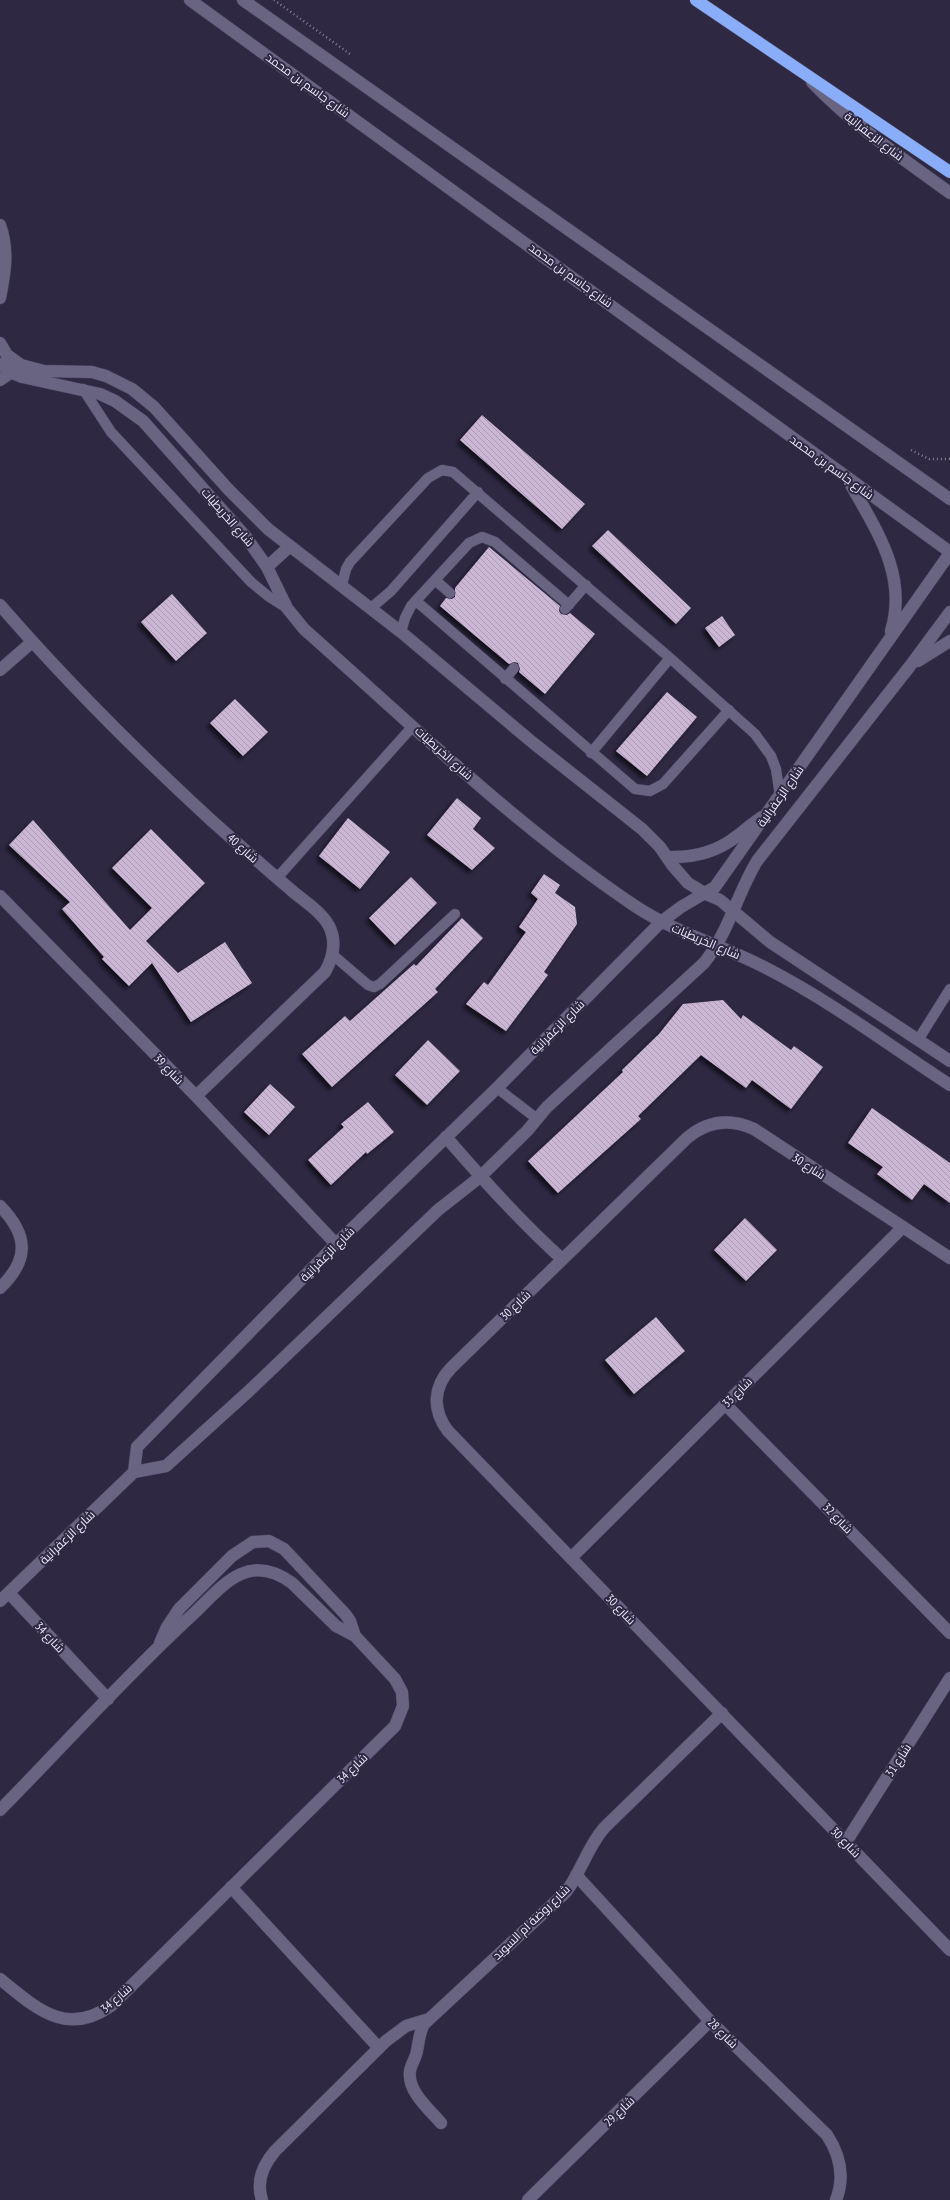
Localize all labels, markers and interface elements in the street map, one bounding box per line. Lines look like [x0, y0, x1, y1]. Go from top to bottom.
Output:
street label: شارع جاسم بن محمد [263, 50, 353, 121]
street label: شارع الزعفرانية [841, 108, 907, 165]
street label: شارع جاسم بن محمد [526, 240, 616, 311]
street label: شارع جاسم بن محمد [787, 432, 877, 503]
street label: شارع الخريطيات [198, 485, 258, 550]
street label: شارع الخريطيات [411, 723, 476, 784]
street label: شارع الزعفرانية [753, 762, 807, 830]
street label: شارع 40 [224, 830, 262, 867]
street label: شارع الخريطيات [669, 920, 743, 963]
street label: شارع الزعفرانية [527, 996, 588, 1058]
street label: شارع 39 [150, 1051, 187, 1088]
street label: شارع 30 [789, 1150, 828, 1183]
street label: شارع الزعفرانية [297, 1223, 358, 1285]
street label: شارع 30 [497, 1287, 534, 1324]
street label: شارع 33 [719, 1374, 756, 1411]
street label: شارع 32 [819, 1500, 856, 1537]
street label: شارع الزعفرانية [36, 1507, 99, 1568]
street label: شارع 30 [602, 1591, 639, 1628]
street label: شارع 34 [31, 1618, 68, 1656]
street label: شارع 31 [882, 1741, 915, 1780]
street label: شارع 34 [334, 1750, 371, 1787]
street label: شارع 30 [827, 1824, 864, 1861]
street label: شارع روضة ام السويد [489, 1881, 573, 1963]
street label: شارع 34 [97, 1980, 135, 2016]
street label: شارع 28 [704, 2015, 741, 2052]
street label: شارع 29 [601, 2093, 638, 2130]

